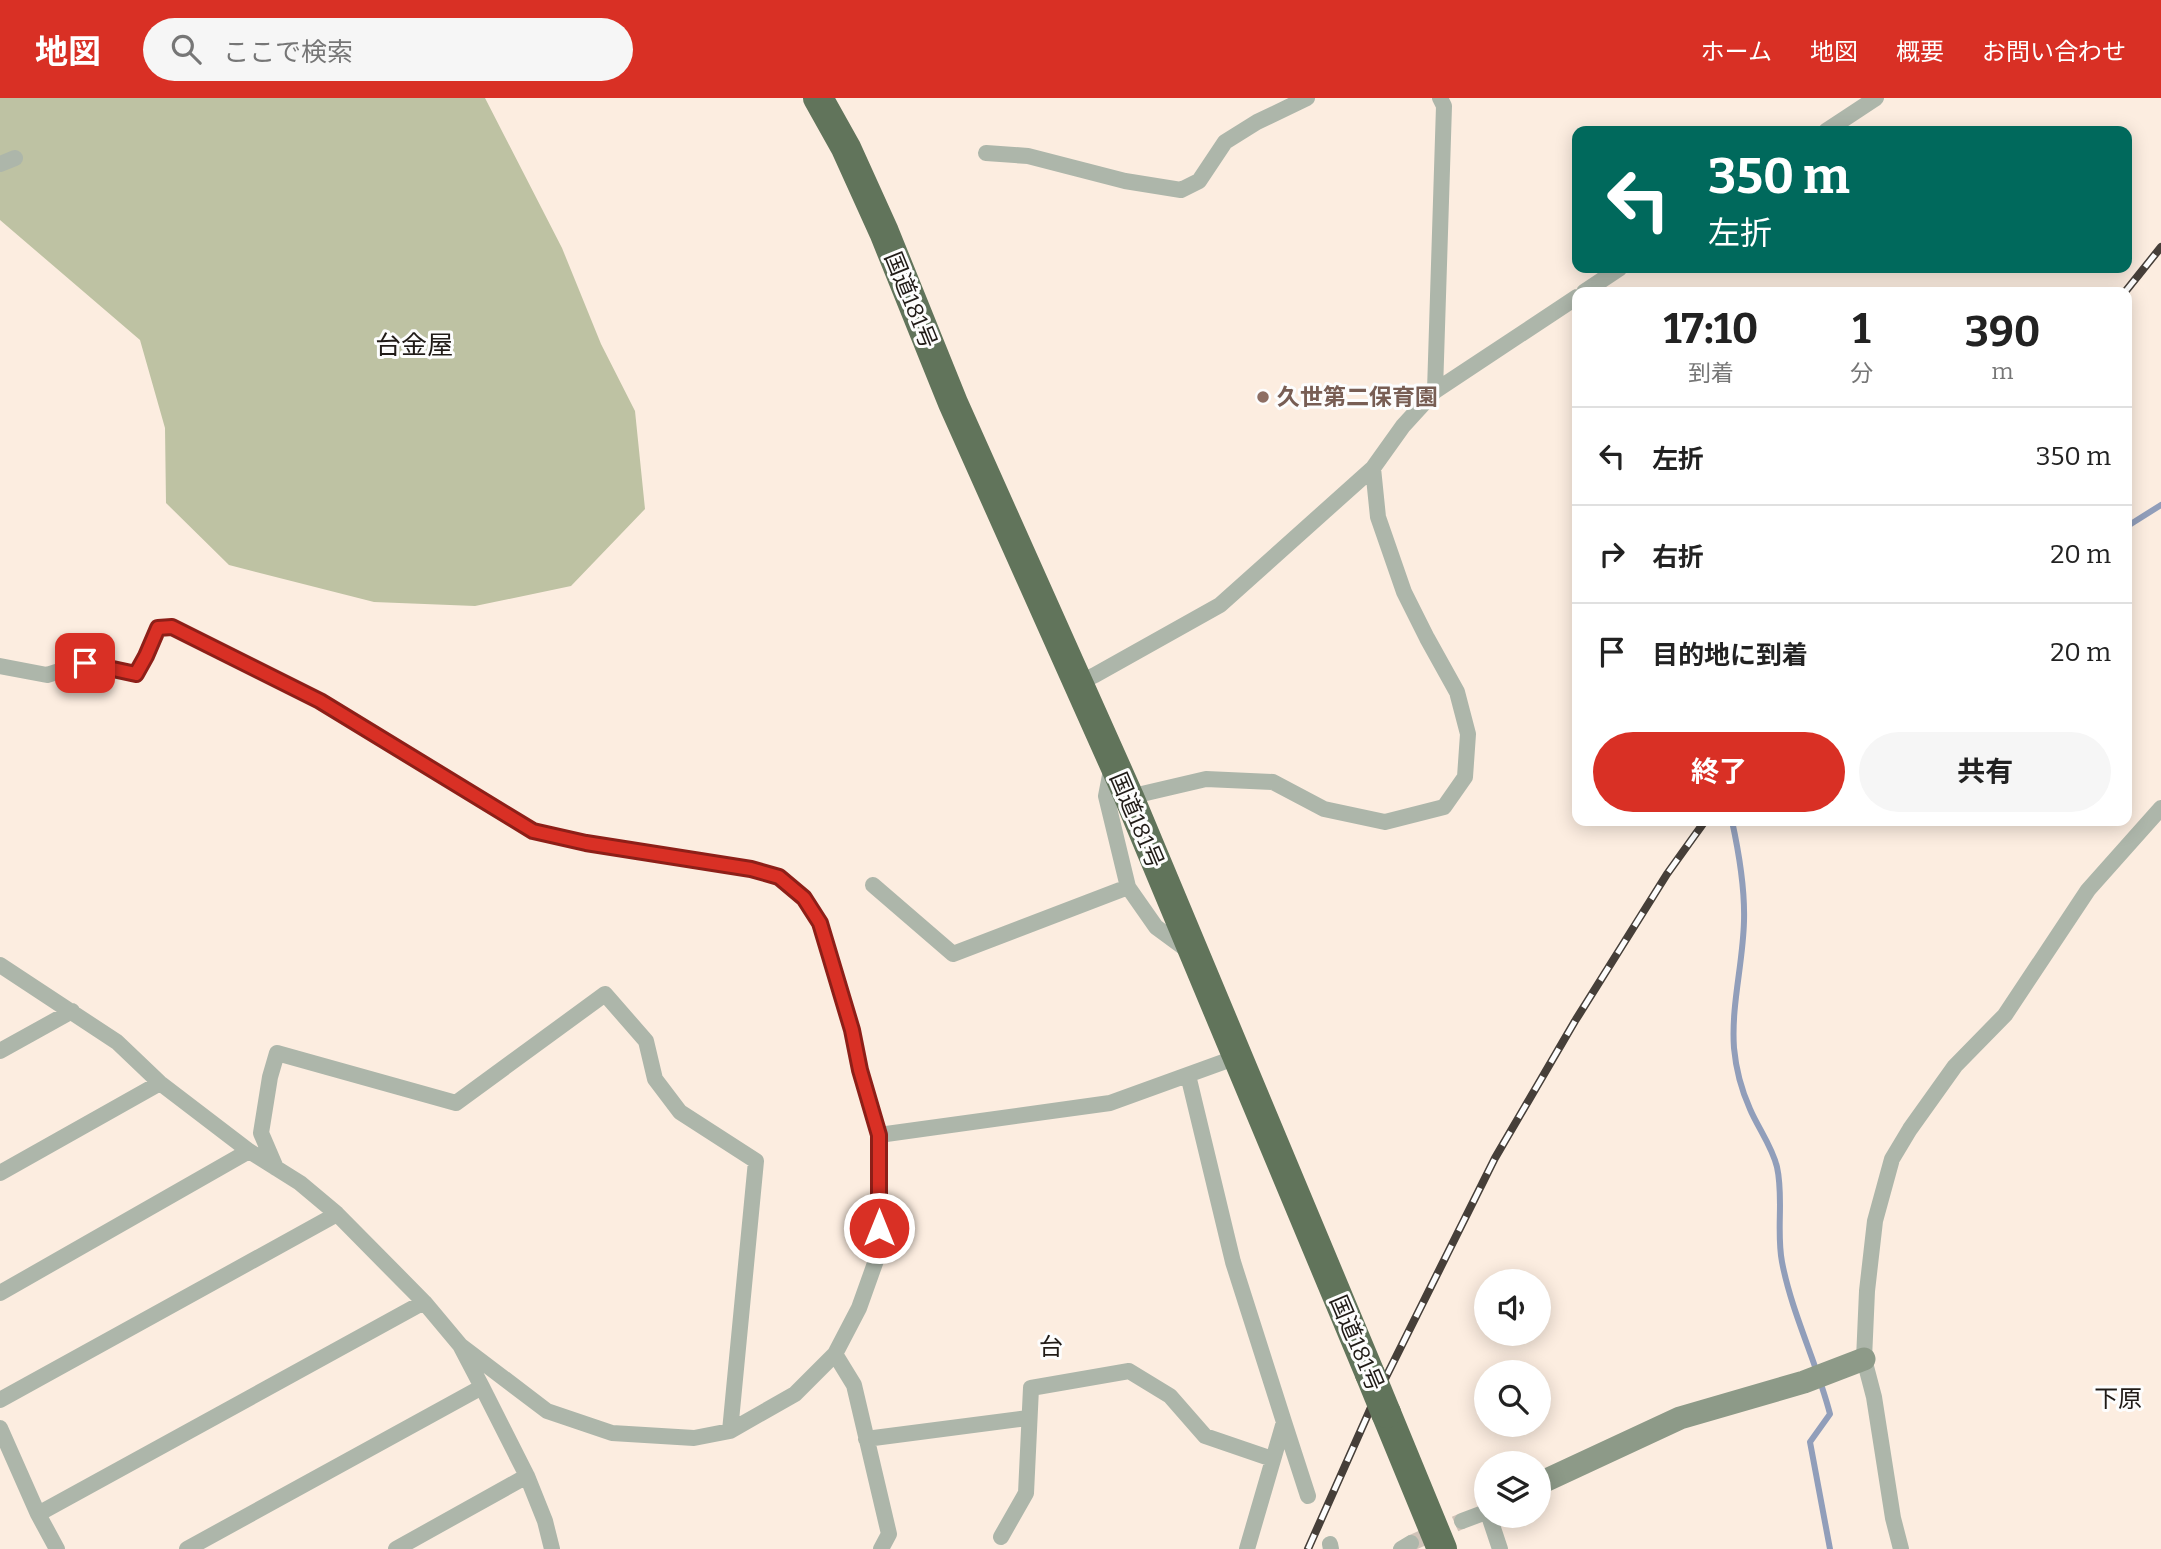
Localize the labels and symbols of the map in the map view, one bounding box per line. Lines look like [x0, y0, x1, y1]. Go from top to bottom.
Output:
street label: 国道181号 [879, 248, 943, 352]
district label: 台金屋 [375, 330, 453, 361]
place label: 久世第二保育園 [1277, 383, 1438, 411]
marker: 久世第二保育園 [1255, 389, 1271, 405]
pin [55, 633, 115, 693]
street label: 国道181号 [1104, 768, 1170, 872]
position arrow [842, 1191, 916, 1265]
street label: 国道181号 [1324, 1291, 1390, 1395]
district label: 台 [1039, 1333, 1063, 1361]
district label: 下原 [2094, 1385, 2142, 1413]

